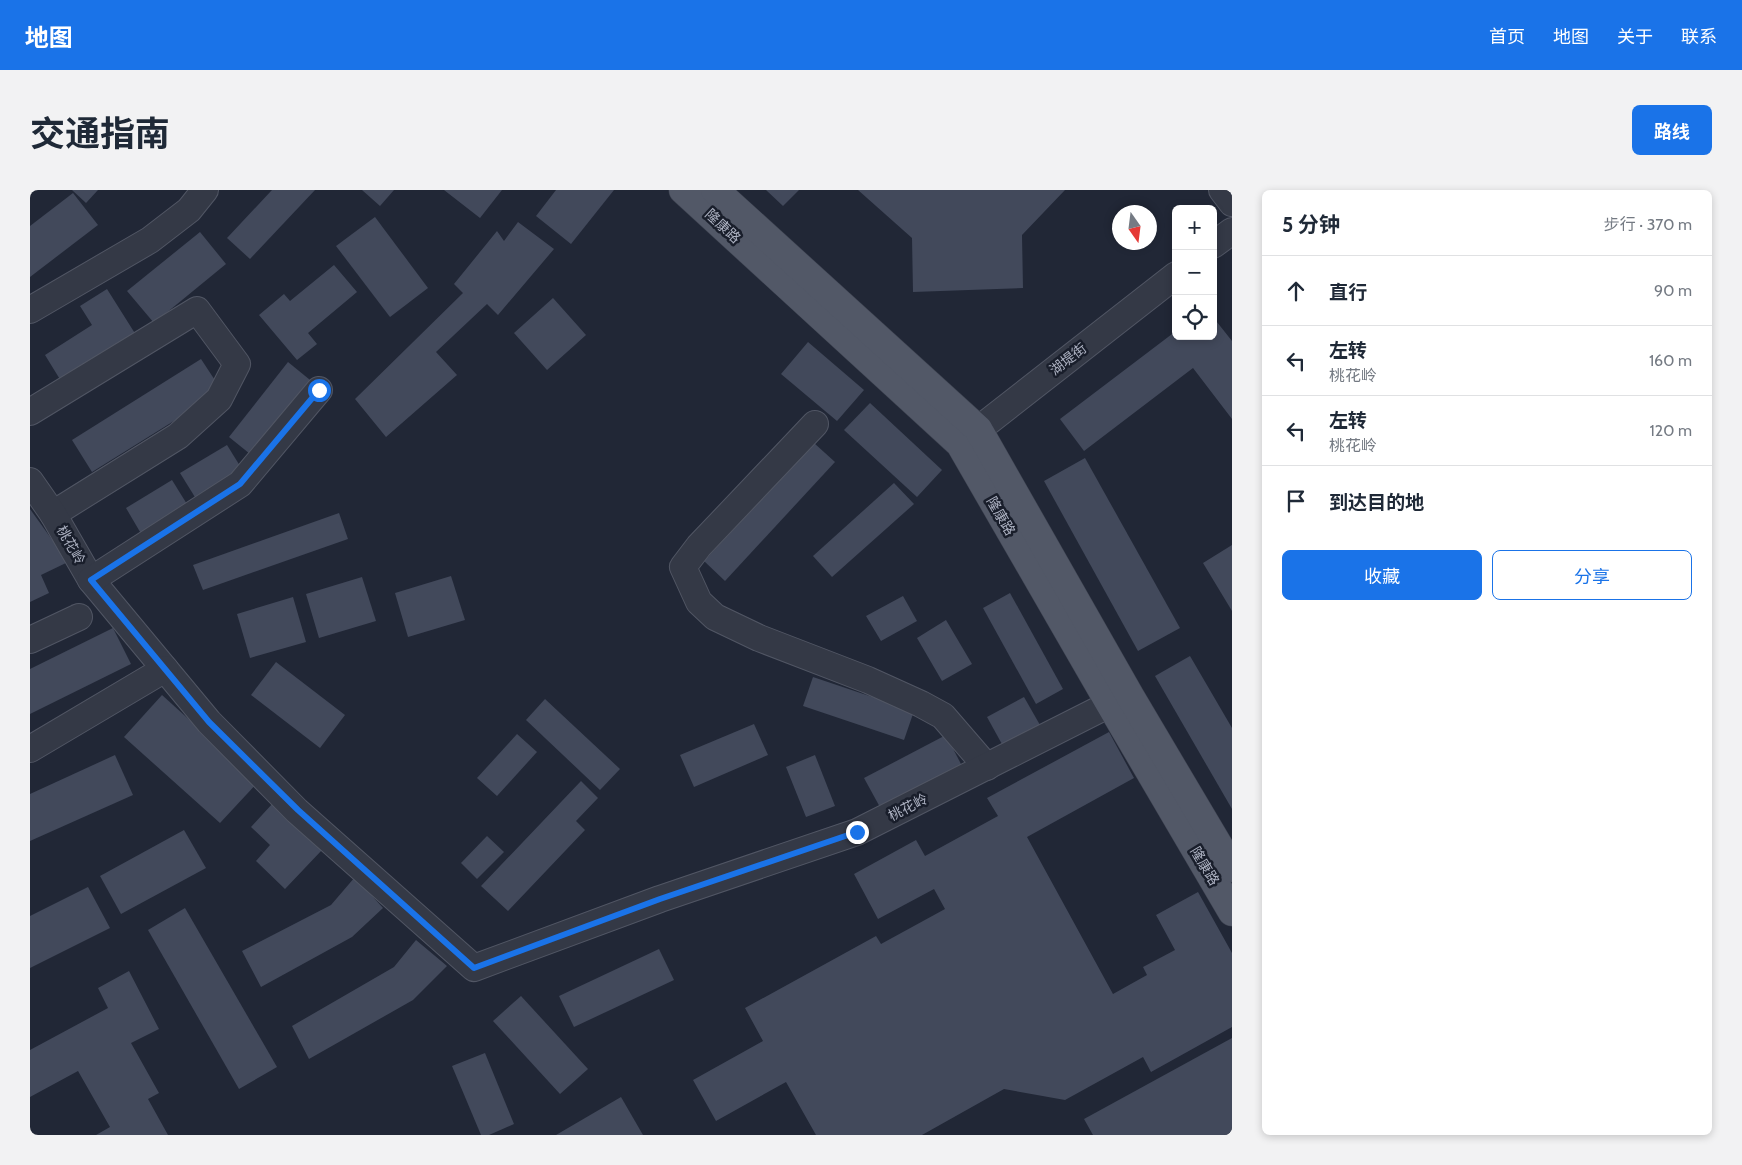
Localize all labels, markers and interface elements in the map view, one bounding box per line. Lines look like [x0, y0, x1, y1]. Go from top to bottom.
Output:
text: 地图 [25, 23, 73, 52]
text: 首页 [1489, 26, 1525, 48]
text: 地图 [1553, 26, 1589, 48]
text: 关于 [1617, 26, 1653, 48]
text: 联系 [1681, 26, 1717, 48]
button: 路线 [1632, 105, 1712, 155]
text: 交通指南 [30, 112, 170, 155]
street label: 隆康路 [702, 205, 744, 247]
north arrow [1112, 205, 1157, 250]
map controls [1172, 205, 1217, 340]
button: + [1172, 205, 1217, 250]
text: 5 分钟 [1282, 212, 1340, 237]
text: 步行 · 370 m [1604, 215, 1692, 234]
button: − [1172, 250, 1217, 295]
icon: ahead [1282, 277, 1310, 305]
text: 直行 [1329, 281, 1367, 304]
text: 90 m [1654, 281, 1692, 300]
button: locate [1172, 295, 1217, 340]
street label: 湖堤街 [1046, 339, 1090, 379]
text: 左转 [1329, 339, 1367, 362]
icon: left [1282, 347, 1310, 375]
text: 160 m [1649, 351, 1692, 370]
text: 桃花岭 [1329, 366, 1377, 385]
route start [308, 379, 331, 402]
text: 左转 [1329, 409, 1367, 432]
icon: left [1282, 417, 1310, 445]
text: 120 m [1650, 421, 1692, 440]
text: 桃花岭 [1329, 436, 1377, 455]
icon: arrive [1282, 487, 1310, 515]
text: 到达目的地 [1329, 491, 1424, 514]
street label: 隆康路 [983, 493, 1019, 539]
street label: 桃花岭 [53, 522, 89, 568]
button: 收藏 [1282, 550, 1482, 600]
button: 分享 [1492, 550, 1692, 600]
street label: 桃花岭 [885, 789, 931, 825]
route end [846, 821, 869, 844]
street label: 隆康路 [1186, 843, 1224, 889]

